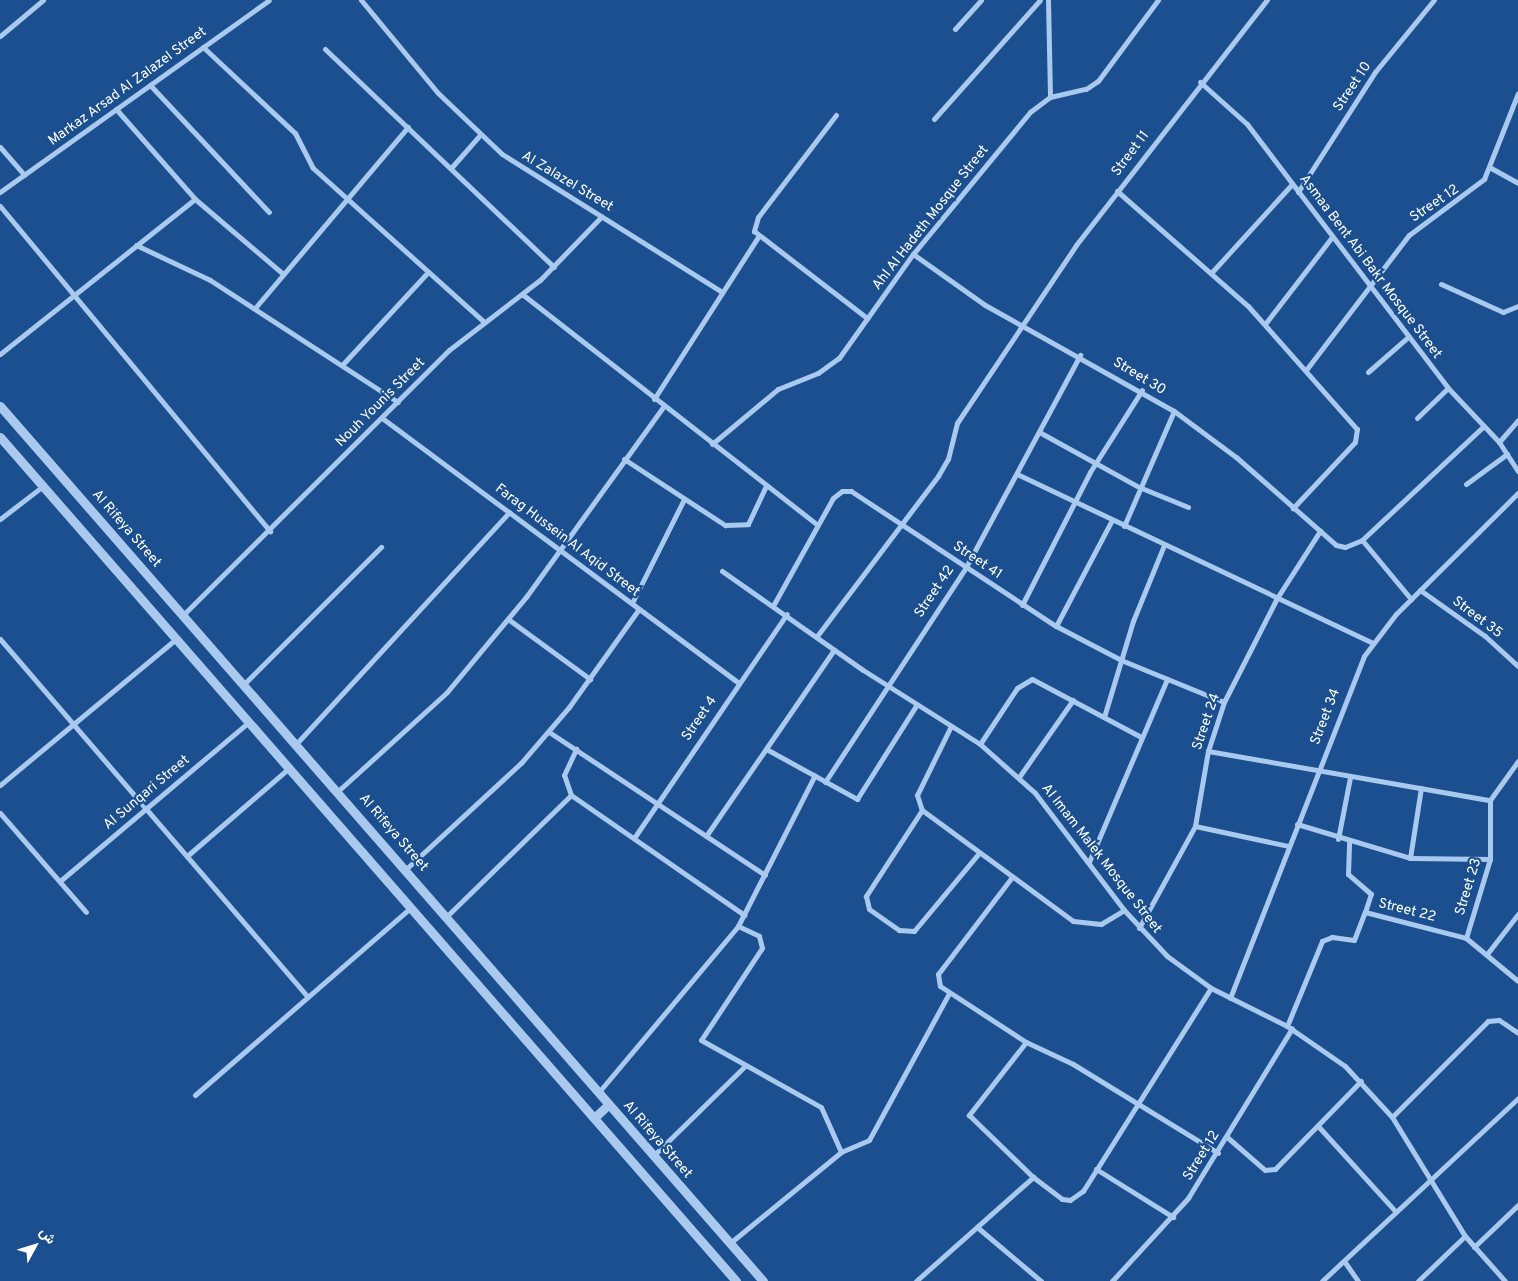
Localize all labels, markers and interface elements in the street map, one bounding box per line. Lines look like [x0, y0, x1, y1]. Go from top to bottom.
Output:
street label: Markaz Arsad Al Zalazel Street [45, 24, 211, 150]
street label: Street 10 [1330, 59, 1376, 115]
street label: Street 11 [1109, 128, 1153, 180]
street label: Ahl Al Hadeth Mosque Street [869, 142, 993, 294]
street label: Al Zalazel Street [518, 148, 616, 216]
street label: Asmaa Bent Abi Bakr Mosque Street [1295, 171, 1445, 363]
street label: Street 12 [1407, 181, 1463, 227]
street label: Nouh Younis Street [333, 355, 429, 451]
street label: Street 30 [1109, 355, 1169, 399]
street label: Farag Hussein Al Aqid Street [491, 481, 643, 601]
street label: Al Rifeya Street [88, 487, 164, 571]
street label: Street 41 [949, 538, 1005, 584]
street label: Street 42 [912, 563, 958, 621]
street label: Street 35 [1448, 594, 1506, 642]
street label: Street 34 [1308, 686, 1344, 748]
street label: Street 24 [1189, 691, 1225, 753]
street label: Street 4 [679, 693, 721, 745]
street label: Al Sunqari Street [101, 752, 193, 834]
street label: Al Imam Malek Mosque Street [1037, 781, 1165, 937]
street label: Al Rifeya Street [355, 791, 431, 875]
street label: Street 23 [1452, 856, 1486, 918]
street label: Street 22 [1376, 896, 1438, 926]
street label: Al Rifeya Street [619, 1098, 695, 1182]
street label: Street 12 [1180, 1128, 1224, 1184]
north arrow [10, 1221, 60, 1271]
text: ش [35, 1224, 59, 1248]

